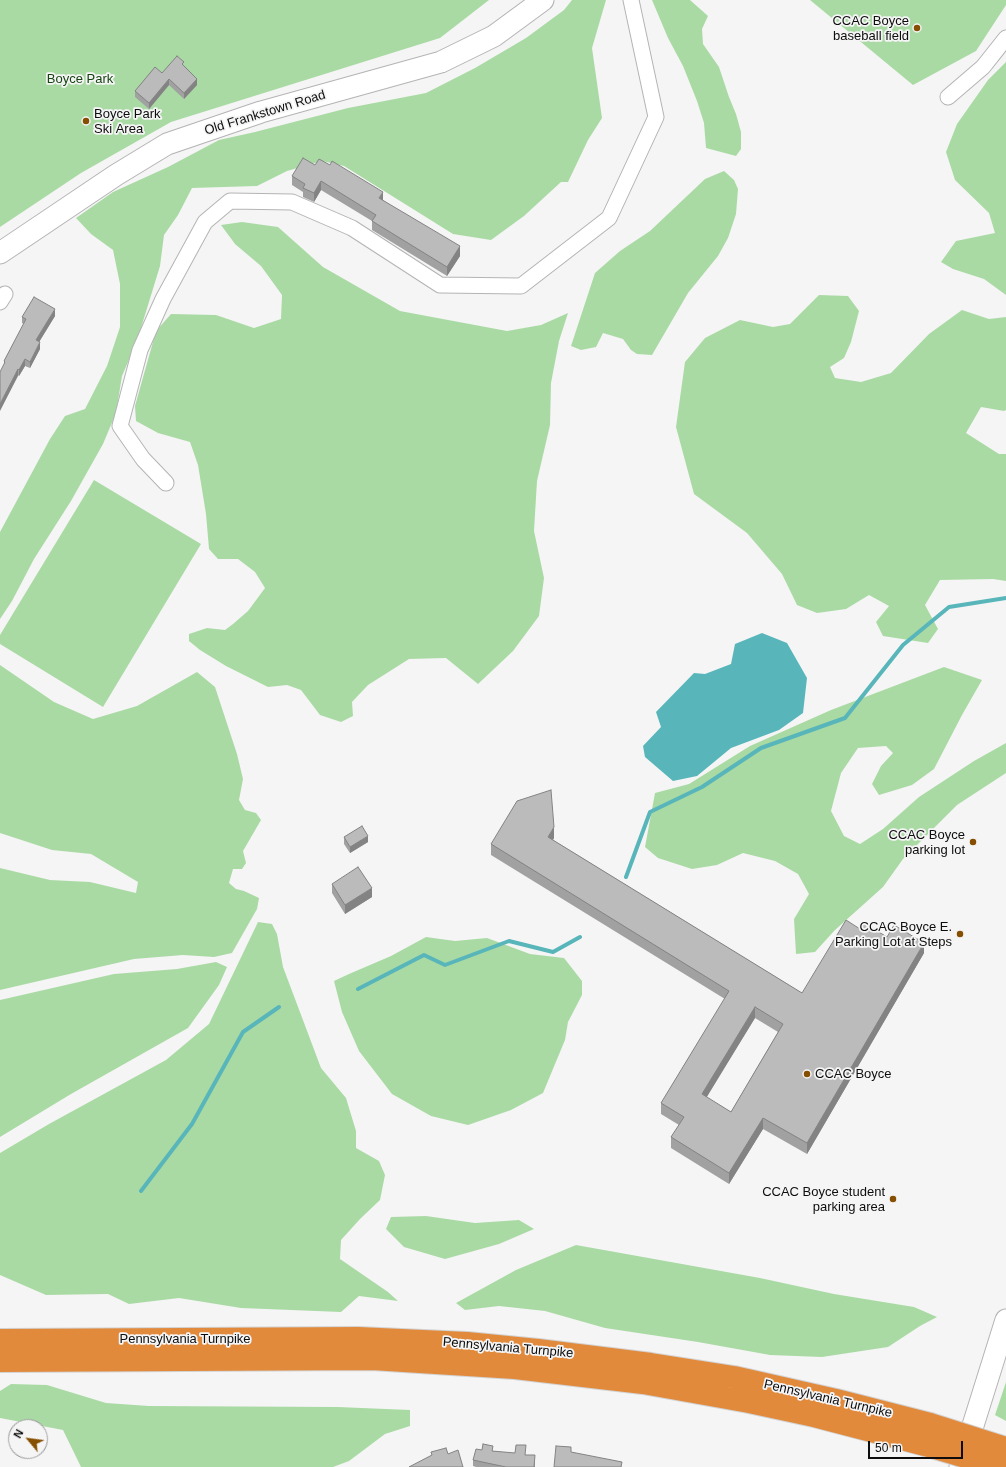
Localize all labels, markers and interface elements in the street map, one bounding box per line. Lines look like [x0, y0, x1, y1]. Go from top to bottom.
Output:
place label: CCAC Boyce baseball field [832, 13, 909, 44]
marker: CCAC Boyce baseball field [912, 23, 922, 33]
park label: Boyce Park [47, 71, 113, 87]
street label: Old Frankstown Road [203, 87, 327, 139]
place label: Boyce Park Ski Area [94, 106, 160, 137]
marker: Boyce Park Ski Area [81, 116, 91, 126]
place label: CCAC Boyce parking lot [888, 827, 965, 858]
marker: CCAC Boyce parking lot [968, 837, 978, 847]
place label: CCAC Boyce E. Parking Lot at Steps [835, 919, 952, 950]
marker: CCAC Boyce E. Parking Lot at Steps [955, 929, 965, 939]
place label: CCAC Boyce [815, 1066, 892, 1082]
marker: CCAC Boyce [802, 1069, 812, 1079]
place label: CCAC Boyce student parking area [762, 1184, 885, 1215]
marker: CCAC Boyce student parking area [888, 1194, 898, 1204]
street label: Pennsylvania Turnpike [119, 1331, 251, 1347]
street label: Pennsylvania Turnpike [442, 1335, 574, 1361]
street label: Pennsylvania Turnpike [762, 1377, 894, 1421]
north arrow [8, 1419, 48, 1459]
text: N [11, 1427, 26, 1440]
scale bar [870, 1433, 965, 1459]
text: 50 m [875, 1441, 902, 1455]

